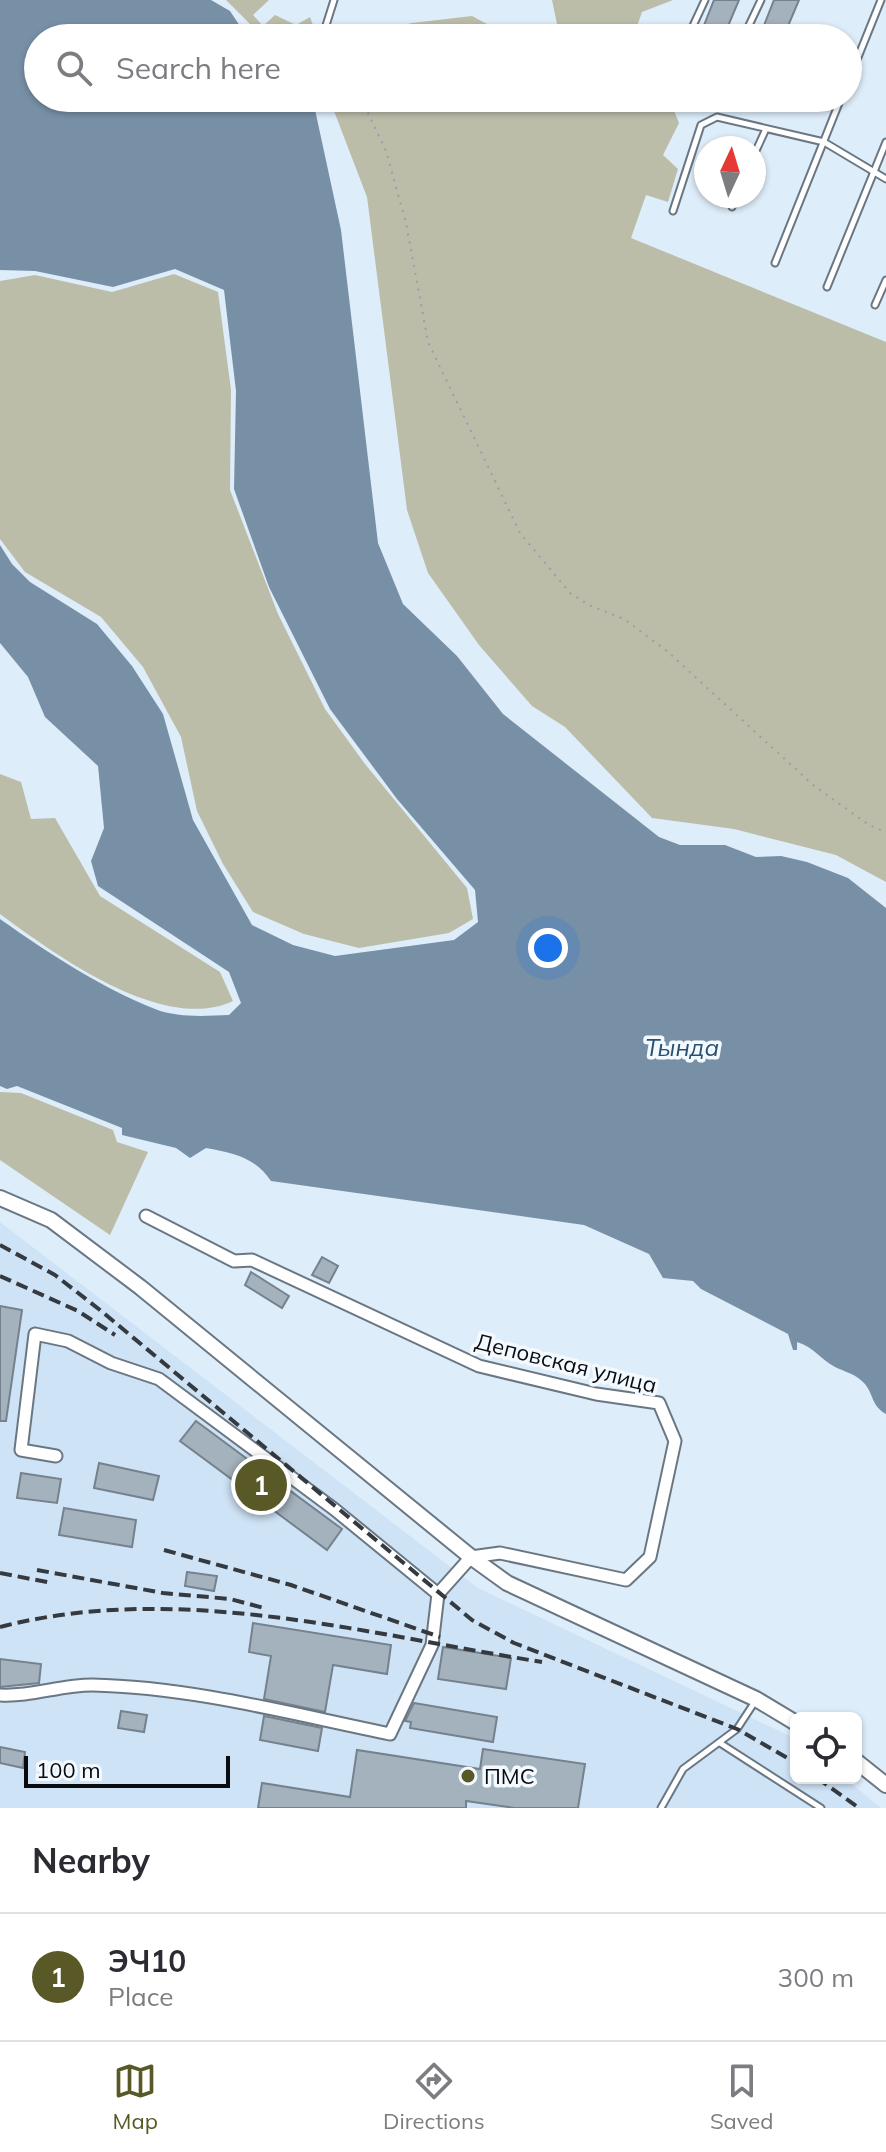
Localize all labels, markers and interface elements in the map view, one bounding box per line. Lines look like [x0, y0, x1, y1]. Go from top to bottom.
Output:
search box [24, 24, 862, 112]
icon: search [52, 46, 96, 90]
text: Search here [116, 49, 281, 87]
north arrow [694, 136, 766, 208]
your location [528, 928, 568, 968]
water label: Тында [645, 1032, 719, 1062]
street label: Деповская улица [472, 1327, 660, 1399]
pin: 1 [235, 1455, 287, 1515]
map controls [790, 1712, 862, 1784]
button: locate [790, 1712, 862, 1784]
scale bar [24, 1752, 230, 1788]
text: 100 m [36, 1756, 101, 1784]
place label: ПМС [484, 1762, 535, 1790]
marker: ПМС [459, 1767, 477, 1785]
text: Nearby [32, 1839, 150, 1882]
text: ЭЧ10 [108, 1942, 186, 1980]
text: 1 [50, 1961, 66, 1994]
text: 300 m [778, 1961, 854, 1994]
text: Place [108, 1980, 173, 2013]
tab: Map [113, 2059, 158, 2135]
tab: Directions [383, 2059, 485, 2135]
tab: Saved [710, 2059, 773, 2135]

